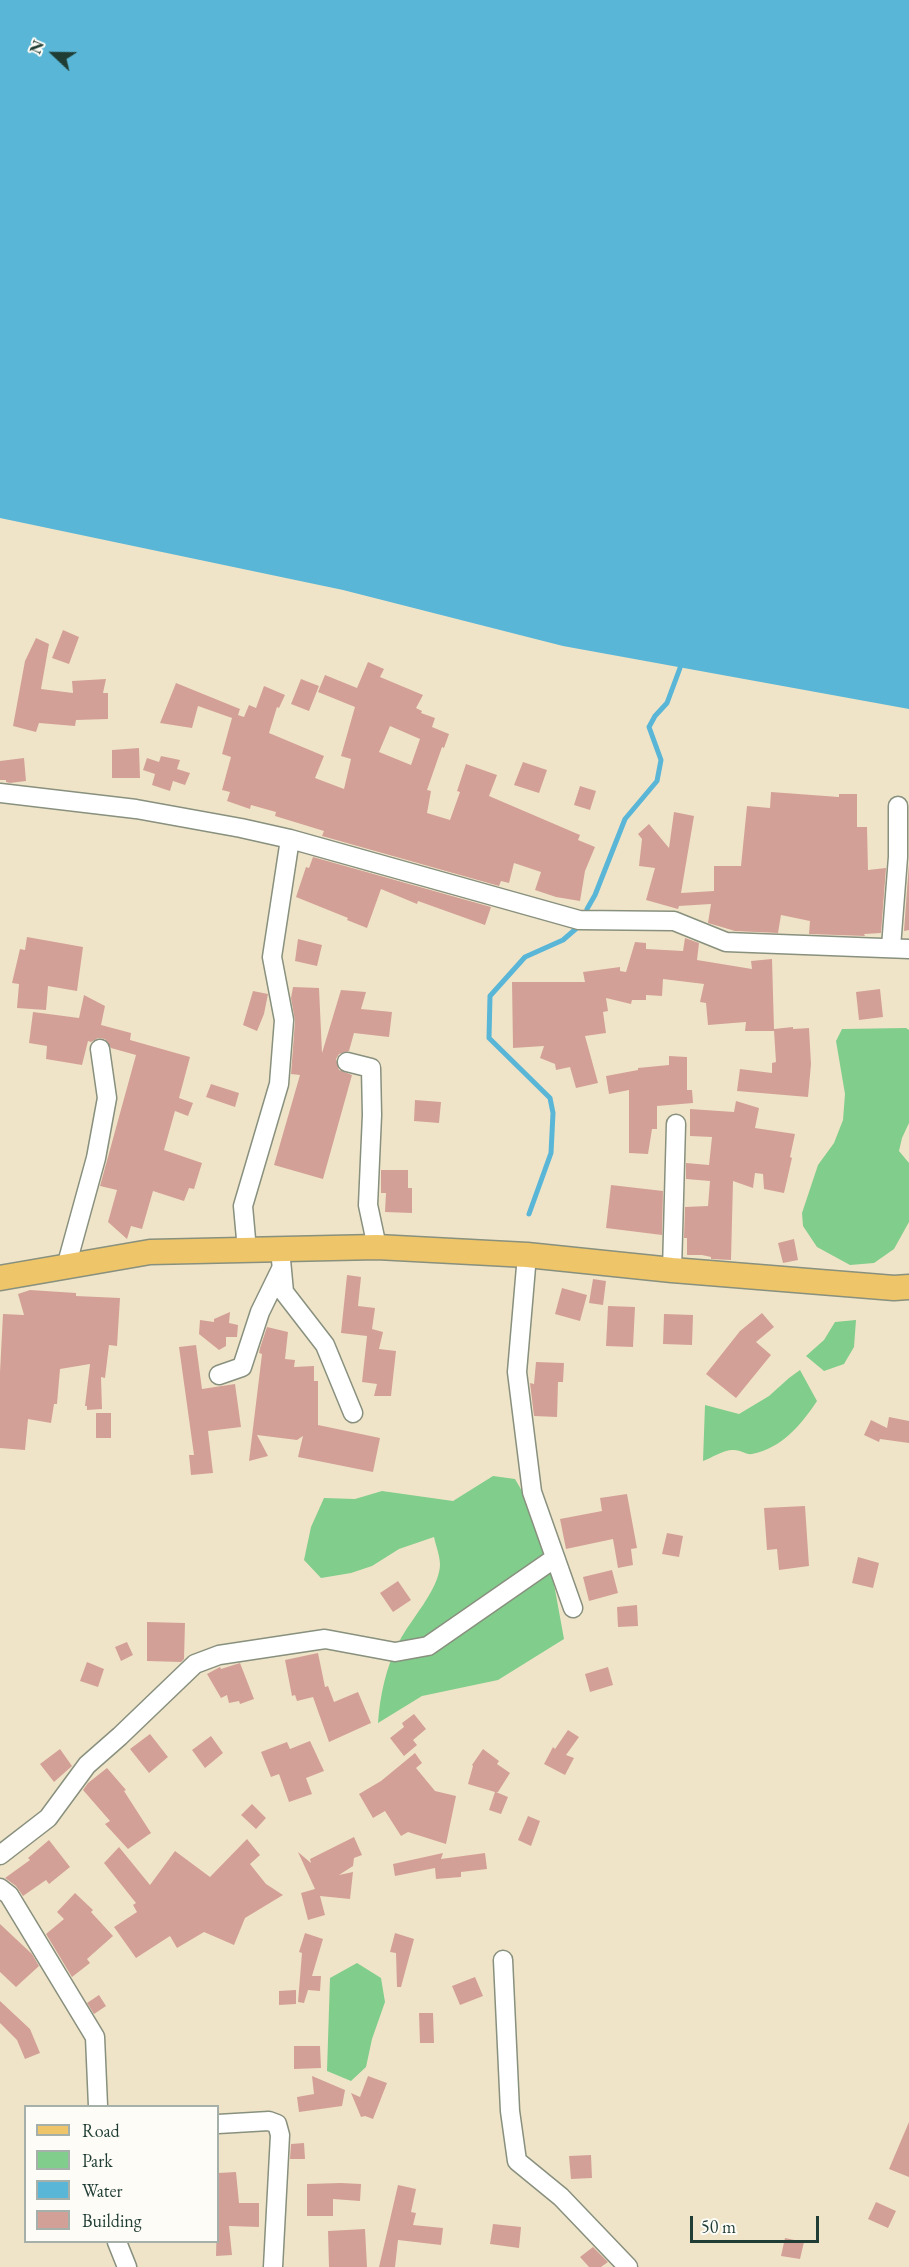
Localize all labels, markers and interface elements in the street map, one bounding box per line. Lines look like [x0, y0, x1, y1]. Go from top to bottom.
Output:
north arrow [24, 24, 84, 84]
text: N [25, 37, 49, 57]
legend [24, 2105, 219, 2243]
text: Road [82, 2119, 120, 2142]
text: Park [82, 2149, 113, 2172]
text: Water [82, 2179, 123, 2202]
scale bar [693, 2204, 822, 2242]
text: Building [82, 2209, 142, 2232]
text: 50 m [701, 2215, 736, 2238]

